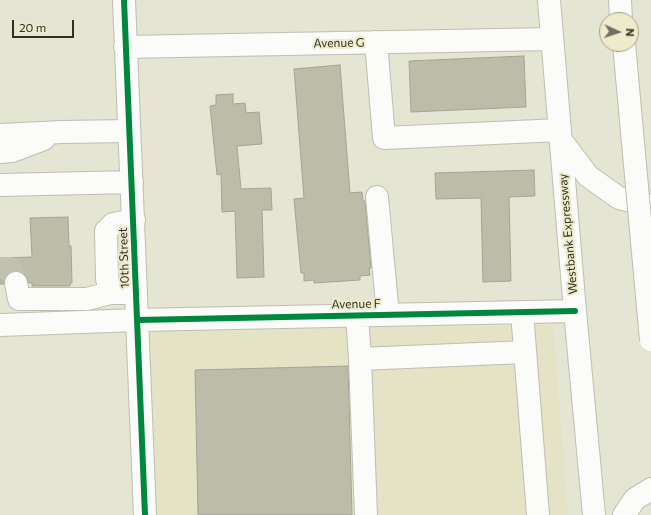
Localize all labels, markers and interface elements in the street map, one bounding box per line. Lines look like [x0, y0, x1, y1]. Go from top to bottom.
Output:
scale bar [14, 12, 76, 38]
north arrow [599, 12, 639, 52]
text: 20 m [19, 20, 46, 34]
text: N [624, 28, 637, 37]
street label: Avenue G [313, 35, 365, 51]
street label: Westbank Expressway [556, 173, 580, 295]
street label: 10th Street [116, 227, 132, 289]
street label: Avenue F [331, 296, 381, 312]

